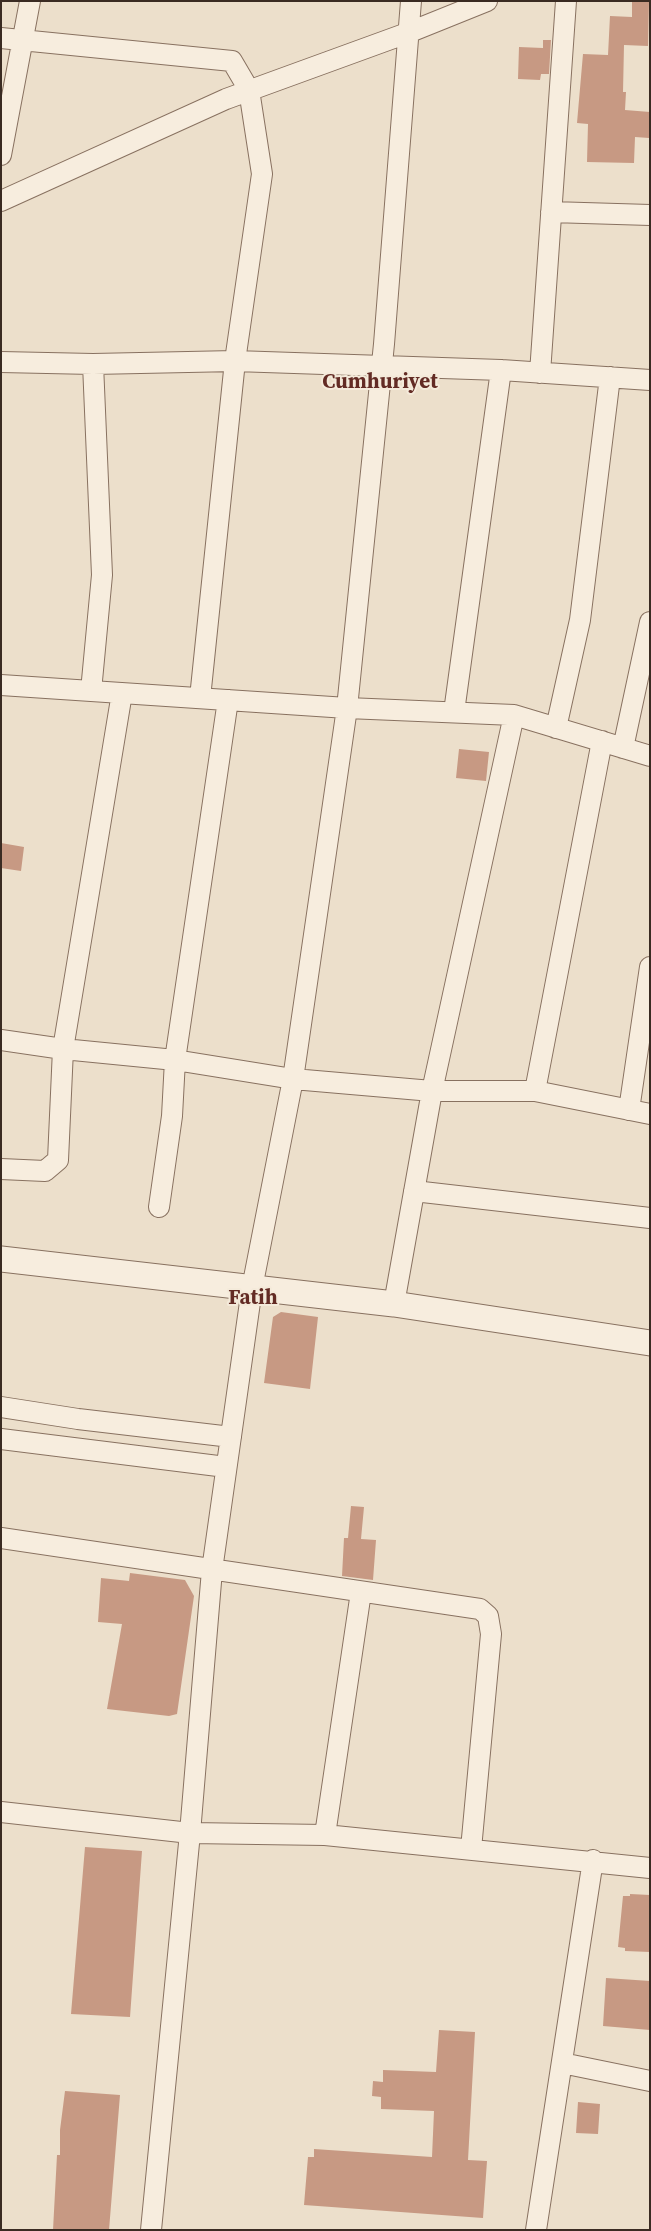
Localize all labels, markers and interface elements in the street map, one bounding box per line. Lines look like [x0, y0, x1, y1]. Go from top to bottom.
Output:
district label: Cumhuriyet [322, 370, 438, 396]
district label: Fatih [228, 1286, 278, 1312]

